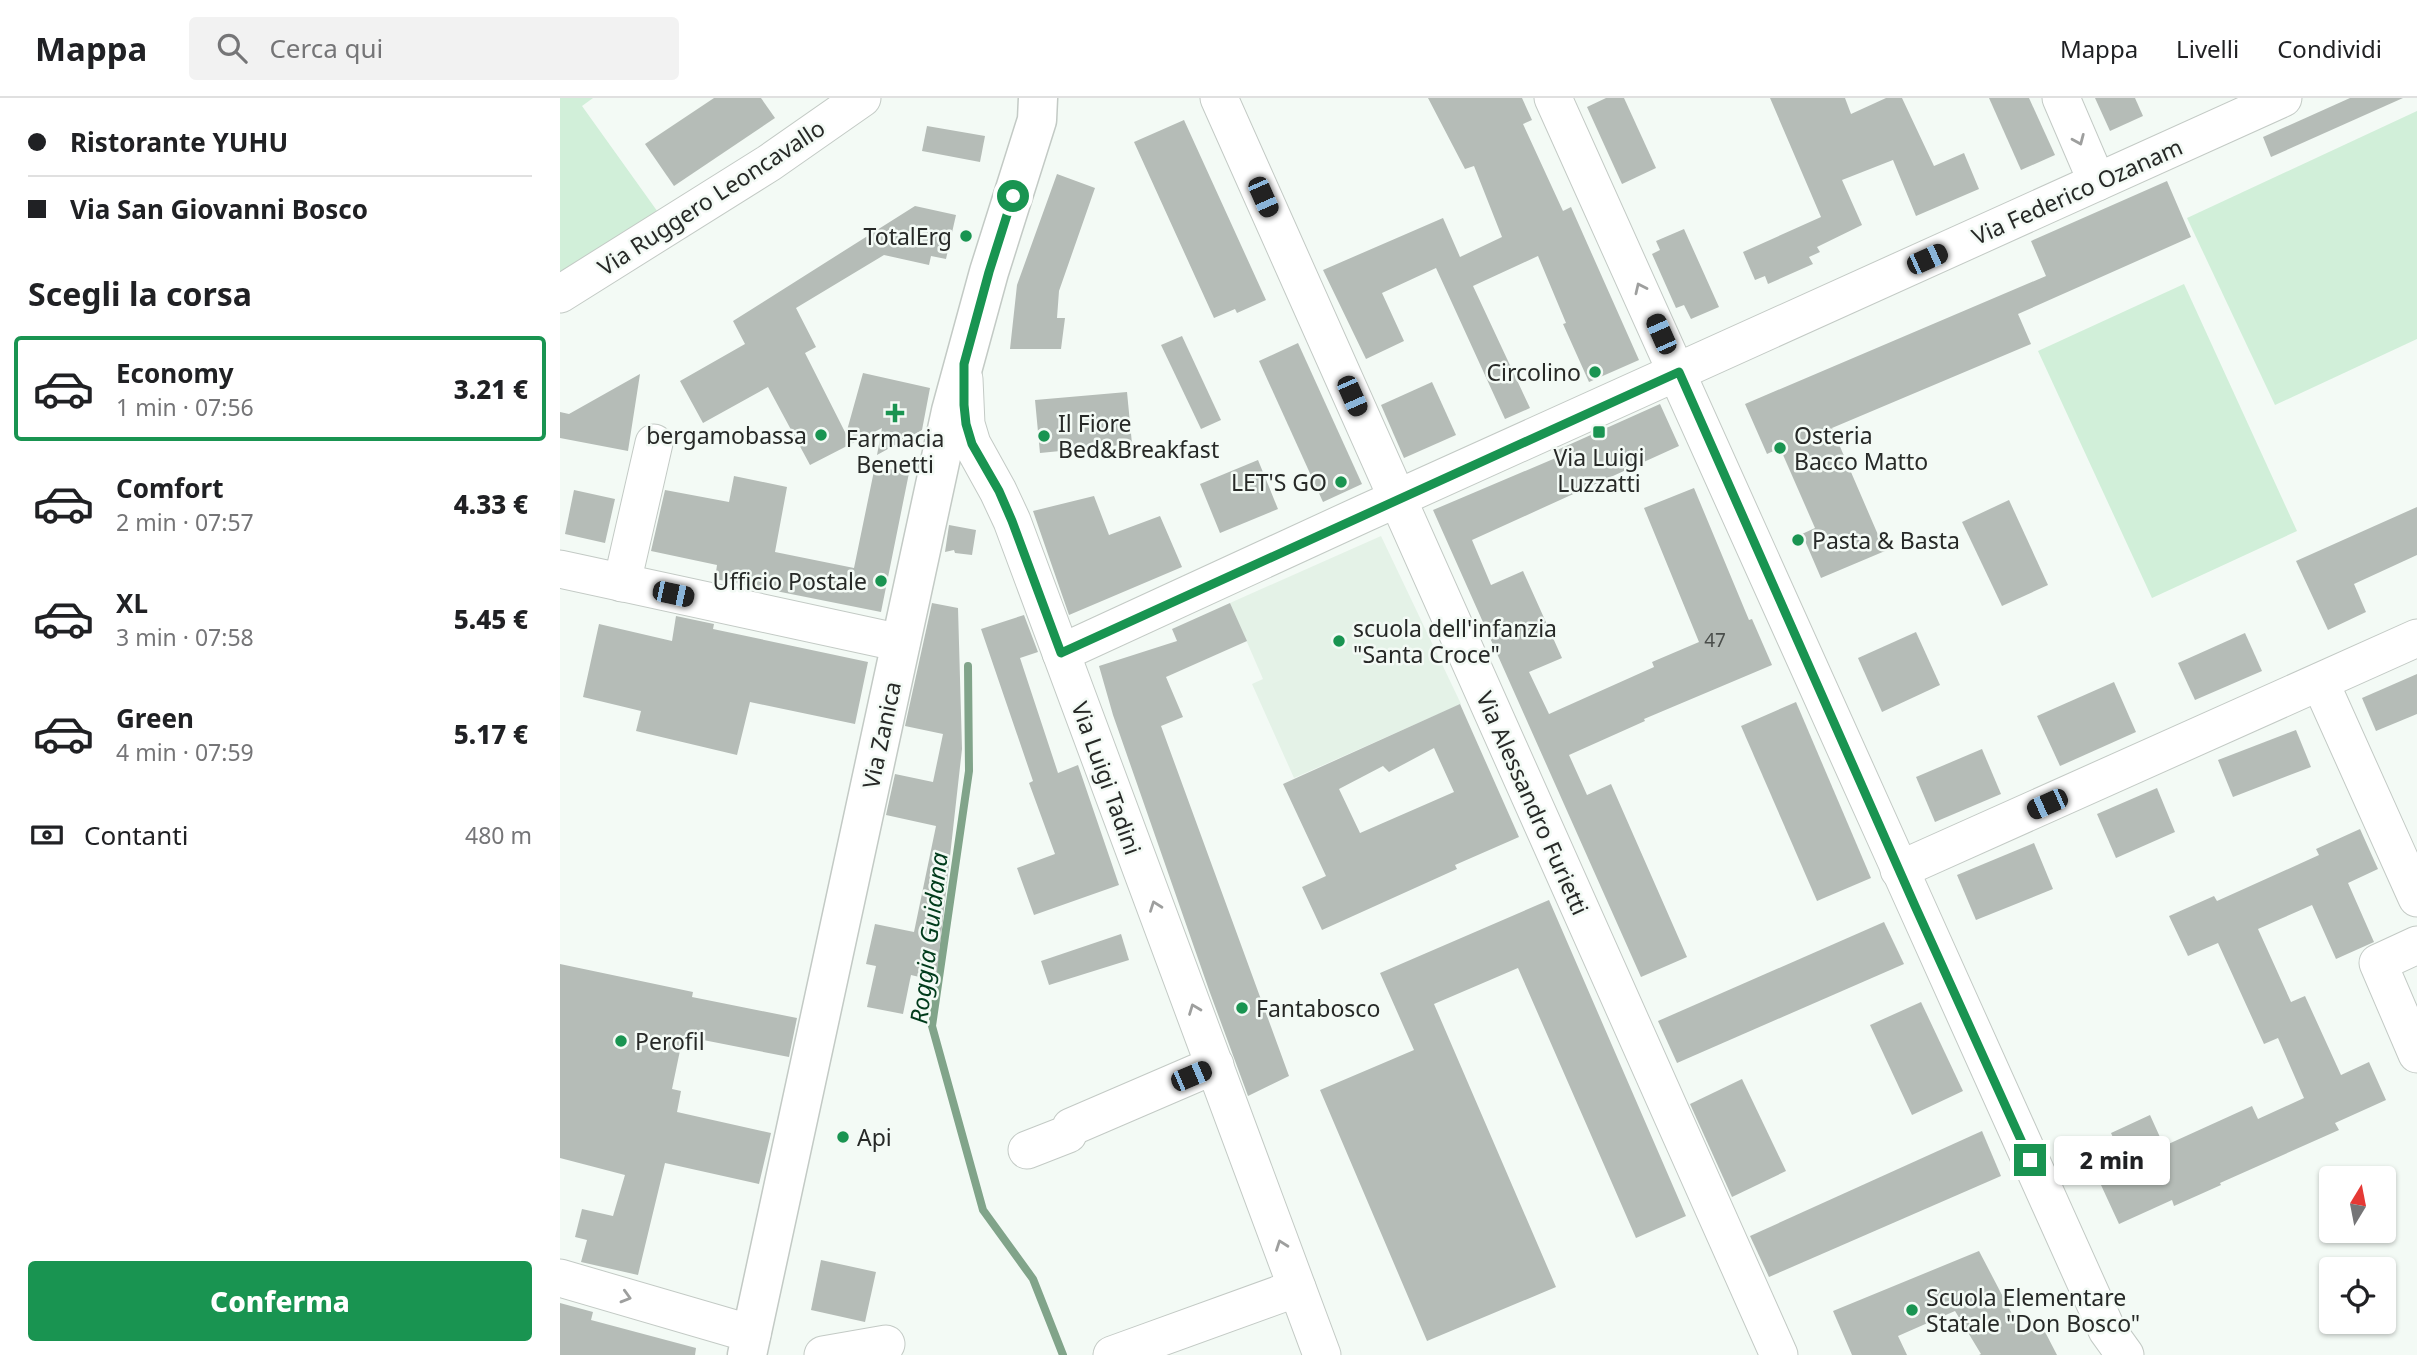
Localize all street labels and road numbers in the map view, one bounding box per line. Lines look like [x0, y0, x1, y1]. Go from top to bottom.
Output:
street label: Via Ruggero Leoncavallo [591, 111, 831, 283]
street label: Via Federico Ozanam [1967, 130, 2187, 252]
street label: Via Zanica [854, 678, 908, 792]
street label: Via Alessandro Furietti [1469, 686, 1597, 920]
street label: Via Luigi Tadini [1064, 697, 1150, 859]

